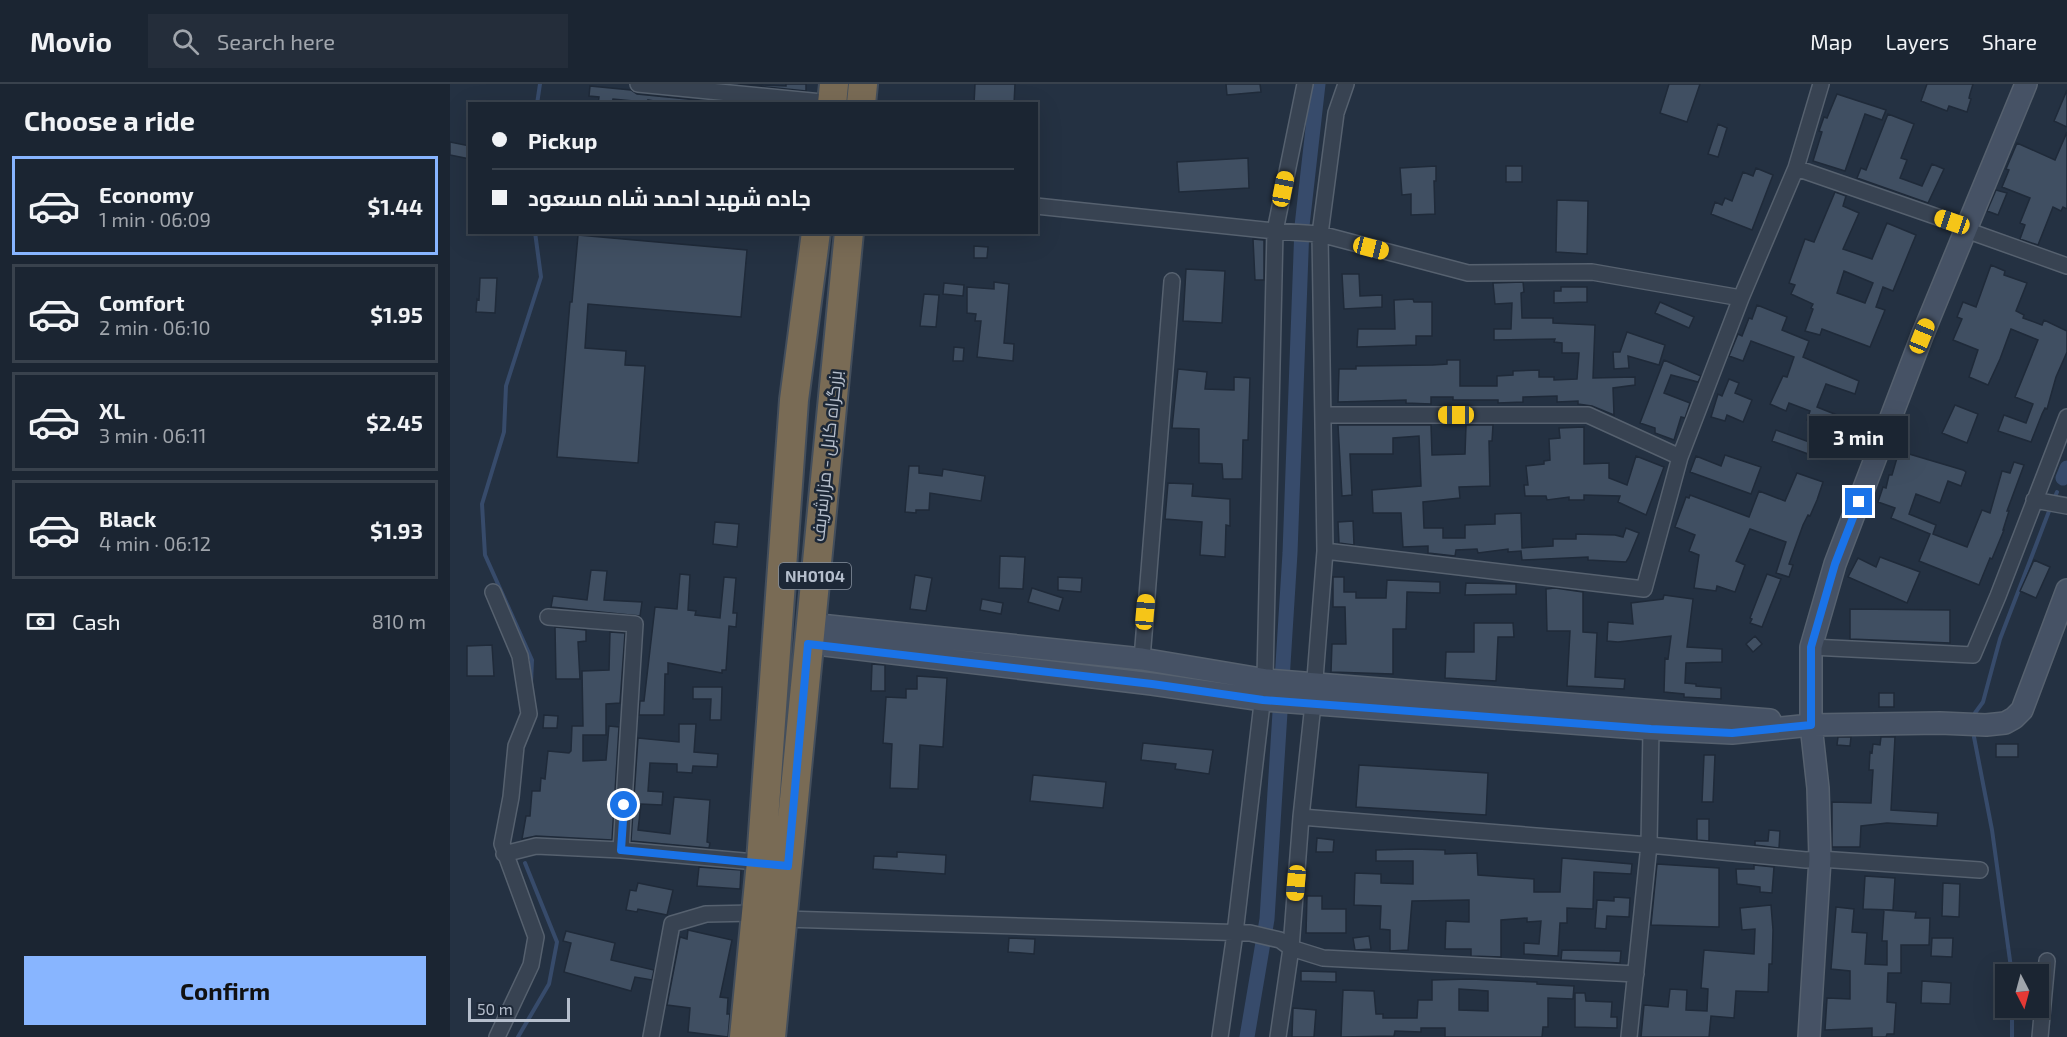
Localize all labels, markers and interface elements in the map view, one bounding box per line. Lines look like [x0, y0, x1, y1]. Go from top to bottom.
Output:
search box [148, 14, 568, 68]
text: Movio [30, 24, 112, 58]
icon: search [169, 25, 202, 58]
text: Search here [217, 28, 335, 54]
text: Map [1810, 29, 1852, 54]
text: Layers [1885, 29, 1949, 54]
text: Share [1982, 29, 2037, 54]
text: Choose a ride [24, 104, 195, 136]
text: Pickup [528, 127, 597, 153]
car [1271, 170, 1295, 208]
icon: car [27, 179, 81, 233]
text: Economy [99, 181, 194, 207]
text: جاده شهيد احمد شاه مسعود [528, 184, 811, 210]
text: $1.44 [367, 193, 423, 219]
text: 1 min · 06:09 [99, 207, 211, 231]
car [1932, 208, 1972, 236]
car [1351, 235, 1391, 261]
icon: car [27, 287, 81, 341]
text: Comfort [99, 289, 184, 315]
text: $1.95 [370, 301, 423, 327]
text: 2 min · 06:10 [99, 315, 211, 339]
car [1907, 316, 1937, 356]
street label: بزرگراه کابل - مزارشریف [806, 369, 847, 543]
icon: car [27, 395, 81, 449]
text: XL [99, 397, 125, 423]
car [1438, 406, 1474, 424]
text: $2.45 [366, 409, 423, 435]
callout: 3 min [1810, 415, 1908, 457]
text: 3 min · 06:11 [99, 423, 206, 447]
text: 3 min [1833, 425, 1884, 449]
route end [1845, 488, 1872, 515]
icon: car [27, 503, 81, 557]
text: Black [99, 505, 156, 531]
text: $1.93 [370, 517, 423, 543]
text: 4 min · 06:12 [99, 531, 211, 555]
road number: NH0104 [779, 563, 851, 589]
car [1134, 593, 1156, 631]
icon: cash [24, 605, 57, 638]
text: Cash [72, 608, 121, 634]
text: 810 m [372, 609, 426, 633]
route start [610, 791, 637, 818]
car [1285, 864, 1307, 902]
button: Confirm [24, 956, 426, 1025]
north arrow [1995, 964, 2049, 1018]
map controls [1995, 964, 2049, 1018]
scale bar [468, 995, 570, 1022]
text: 50 m [477, 999, 513, 1018]

